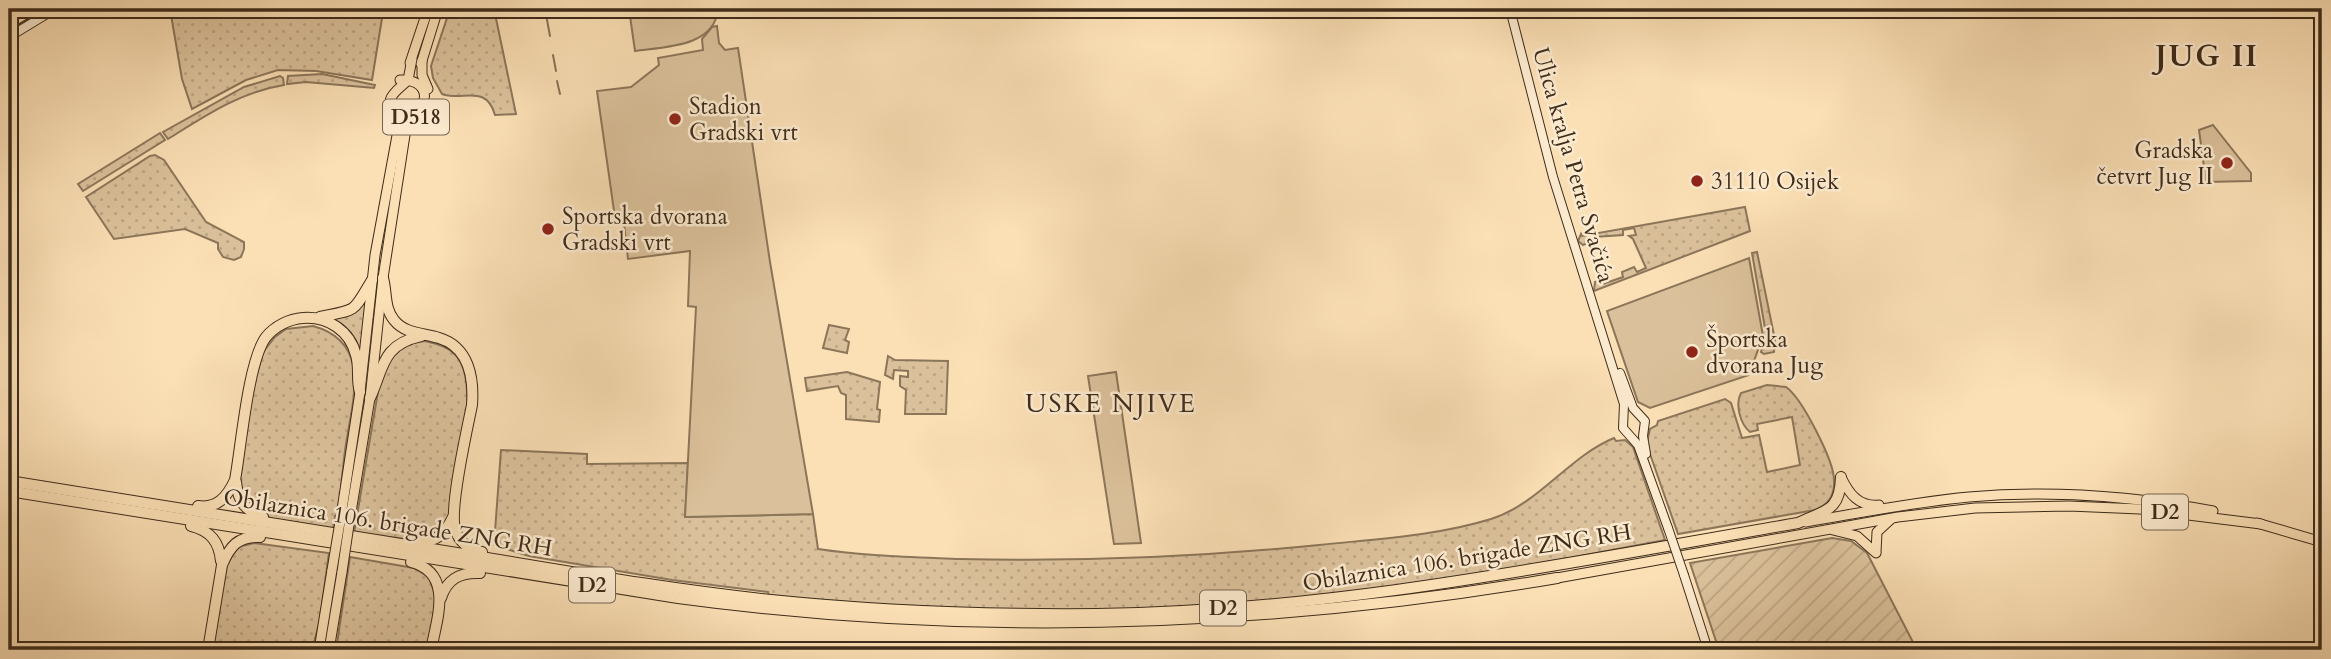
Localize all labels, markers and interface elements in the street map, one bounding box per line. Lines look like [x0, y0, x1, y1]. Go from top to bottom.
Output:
district label: JUG II [2151, 36, 2259, 77]
street label: Ulica kralja Petra Svačića [1525, 44, 1622, 286]
place label: Stadion Gradski vrt [689, 91, 798, 148]
road number: D518 [383, 100, 449, 134]
marker: Stadion Gradski vrt [667, 111, 683, 127]
place label: Gradska četvrt Jug II [2096, 135, 2213, 192]
marker: Gradska četvrt Jug II [2219, 155, 2235, 171]
place label: 31110 Osijek [1711, 166, 1840, 197]
marker: 31110 Osijek [1689, 173, 1705, 189]
place label: Sportska dvorana Gradski vrt [562, 201, 728, 258]
marker: Sportska dvorana Gradski vrt [540, 221, 556, 237]
place label: Športska dvorana Jug [1706, 323, 1823, 381]
marker: Športska dvorana Jug [1684, 344, 1700, 360]
district label: USKE NJIVE [1025, 386, 1197, 421]
street label: Obilaznica 106. brigade ZNG RH [221, 481, 555, 564]
road number: D2 [2142, 494, 2188, 530]
street label: Obilaznica 106. brigade ZNG RH [1300, 516, 1634, 599]
road number: D2 [569, 568, 615, 602]
road number: D2 [1200, 590, 1246, 626]

